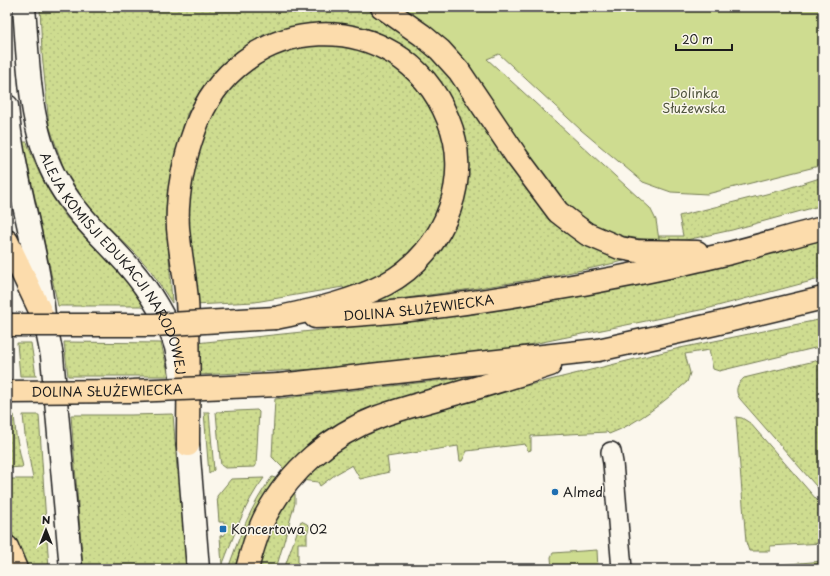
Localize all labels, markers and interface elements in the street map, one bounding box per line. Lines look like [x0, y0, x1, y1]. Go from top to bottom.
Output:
scale bar [676, 26, 732, 52]
text: 20 m [682, 30, 713, 48]
park label: Dolinka Służewska [662, 83, 727, 117]
street label: ALEJA KOMISJI EDUKACJI NARODOWEJ [36, 149, 191, 376]
street label: DOLINA SŁUŻEWIECKA [343, 289, 495, 325]
street label: DOLINA SŁUŻEWIECKA [31, 379, 183, 401]
place label: Almed [563, 482, 603, 501]
marker: Almed [550, 487, 560, 497]
north arrow [26, 510, 66, 550]
text: N [42, 511, 51, 528]
place label: Koncertowa 02 [231, 519, 328, 538]
marker: Koncertowa 02 [218, 524, 228, 534]

